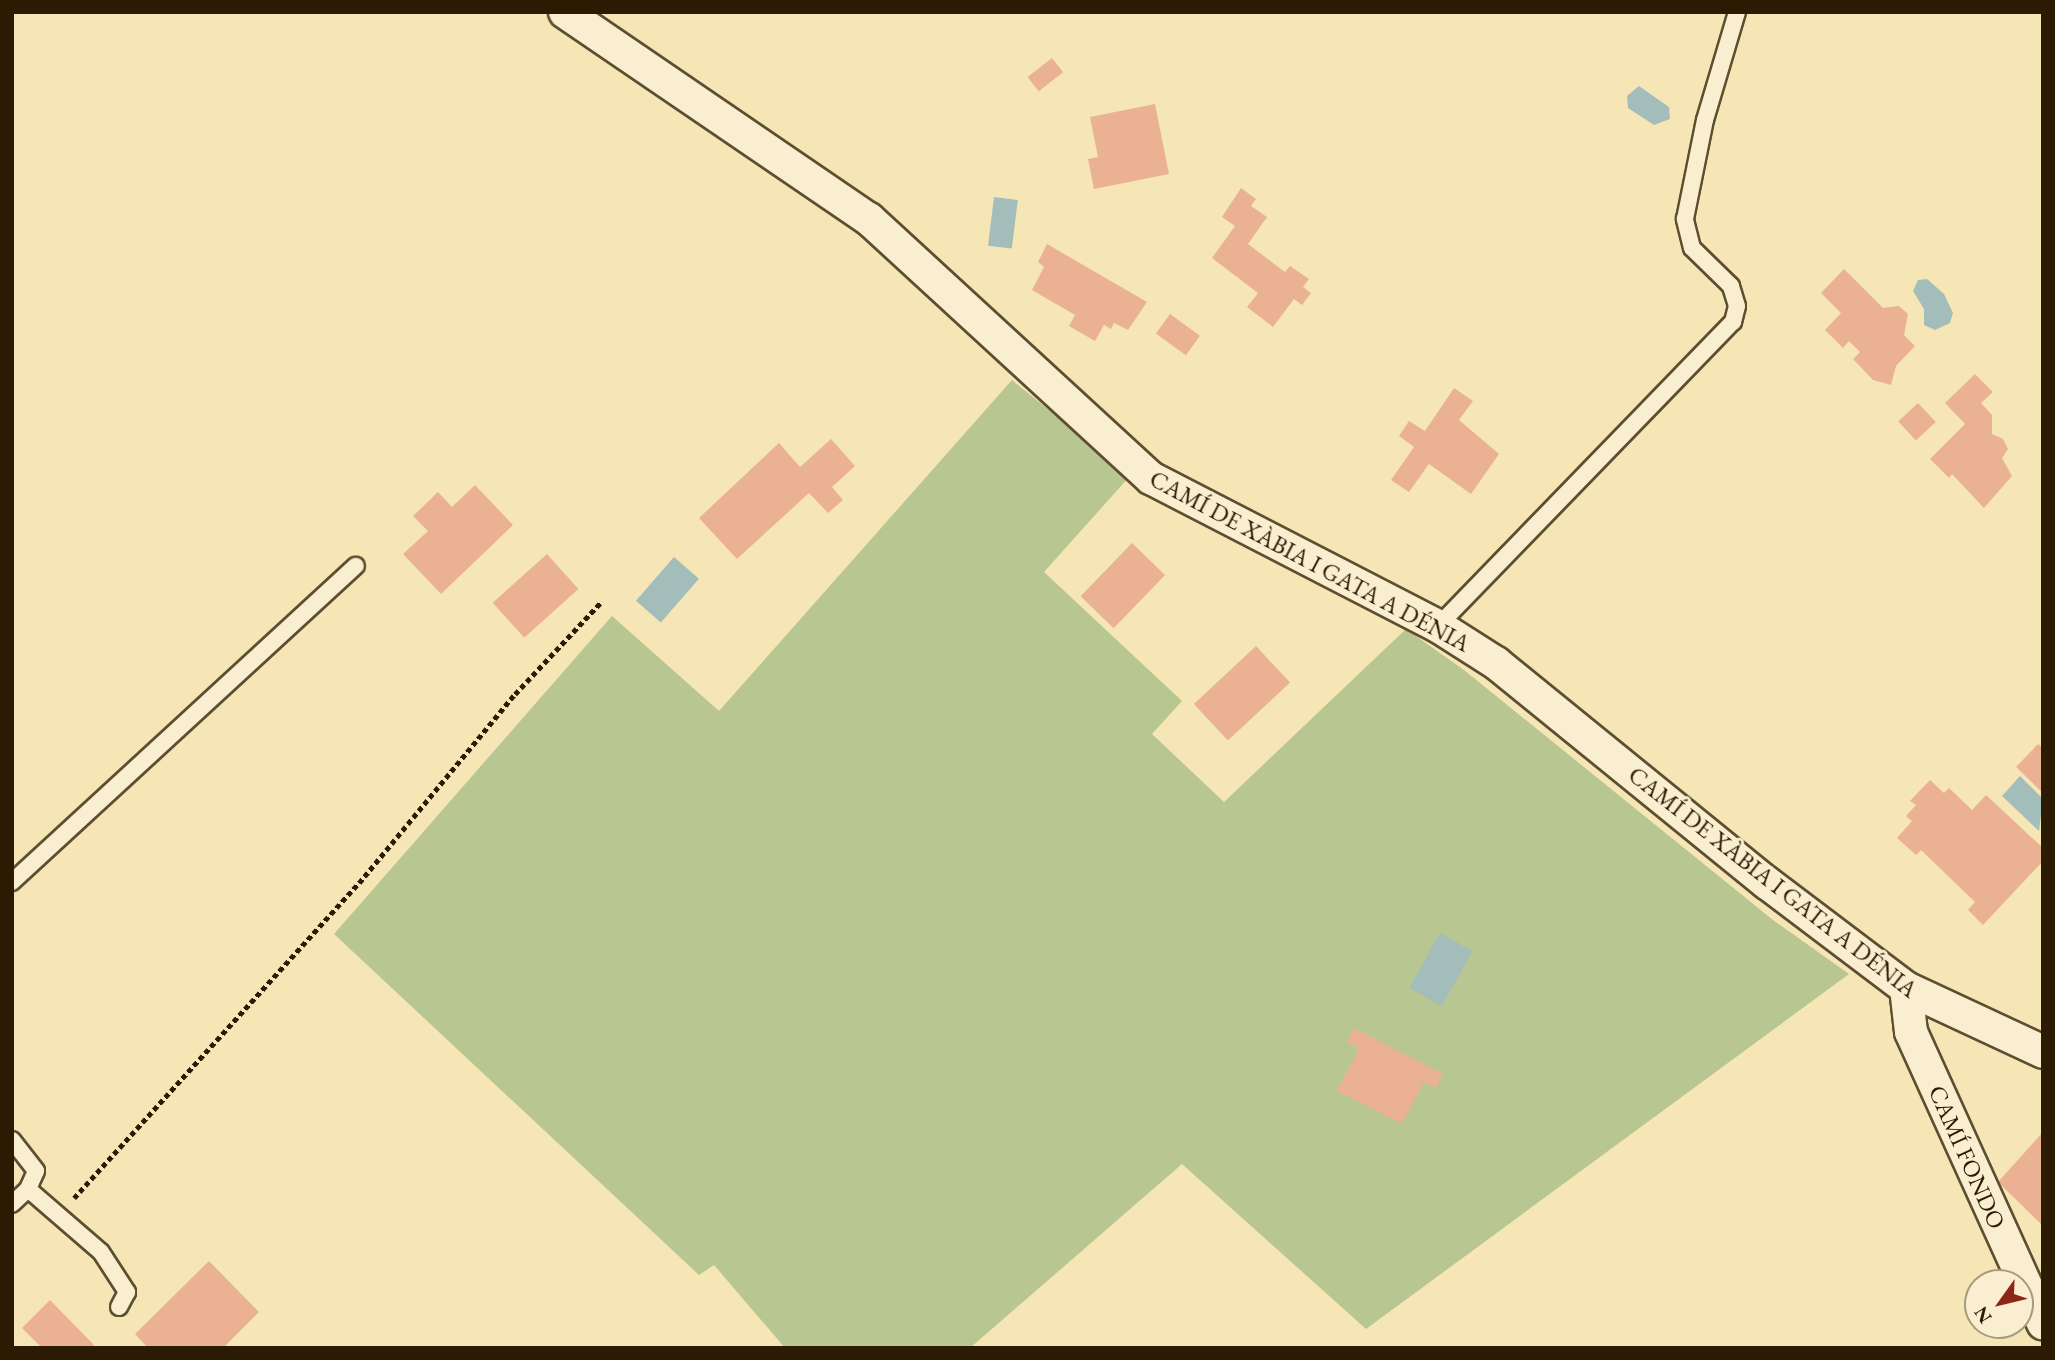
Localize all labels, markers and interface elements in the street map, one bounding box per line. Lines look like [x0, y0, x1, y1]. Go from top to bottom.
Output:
street label: CAMÍ DE XÀBIA I GATA A DÉNIA [1145, 464, 1475, 658]
street label: CAMÍ DE XÀBIA I GATA A DÉNIA [1623, 760, 1923, 1004]
street label: CAMÍ FONDO [1922, 1081, 2012, 1233]
north arrow [1964, 1269, 2034, 1339]
text: N [1968, 1302, 1997, 1328]

